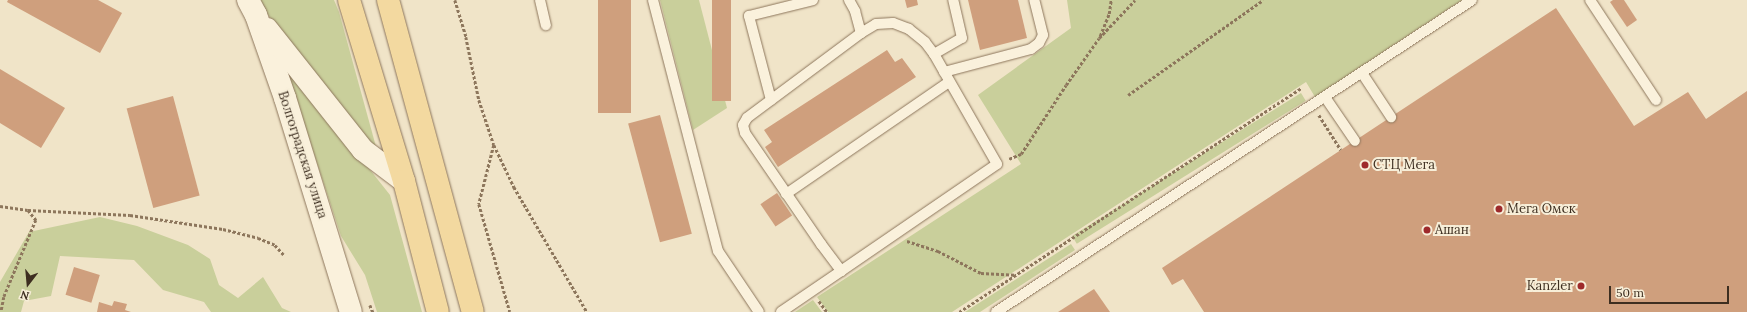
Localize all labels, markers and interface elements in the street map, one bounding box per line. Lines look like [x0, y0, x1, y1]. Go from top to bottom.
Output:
street label: Волгоградская улица [274, 89, 330, 221]
place label: СТЦ Мега [1373, 157, 1435, 173]
marker: СТЦ Мега [1360, 160, 1370, 170]
place label: Мега Омск [1507, 201, 1576, 217]
marker: Мега Омск [1494, 204, 1504, 214]
place label: Ашан [1435, 222, 1469, 238]
marker: Ашан [1422, 225, 1432, 235]
north arrow [8, 264, 48, 304]
place label: Kanzler [1527, 278, 1573, 294]
scale bar [1611, 278, 1731, 304]
marker: Kanzler [1576, 281, 1586, 291]
text: 50 m [1616, 285, 1644, 300]
text: N [19, 288, 31, 303]

